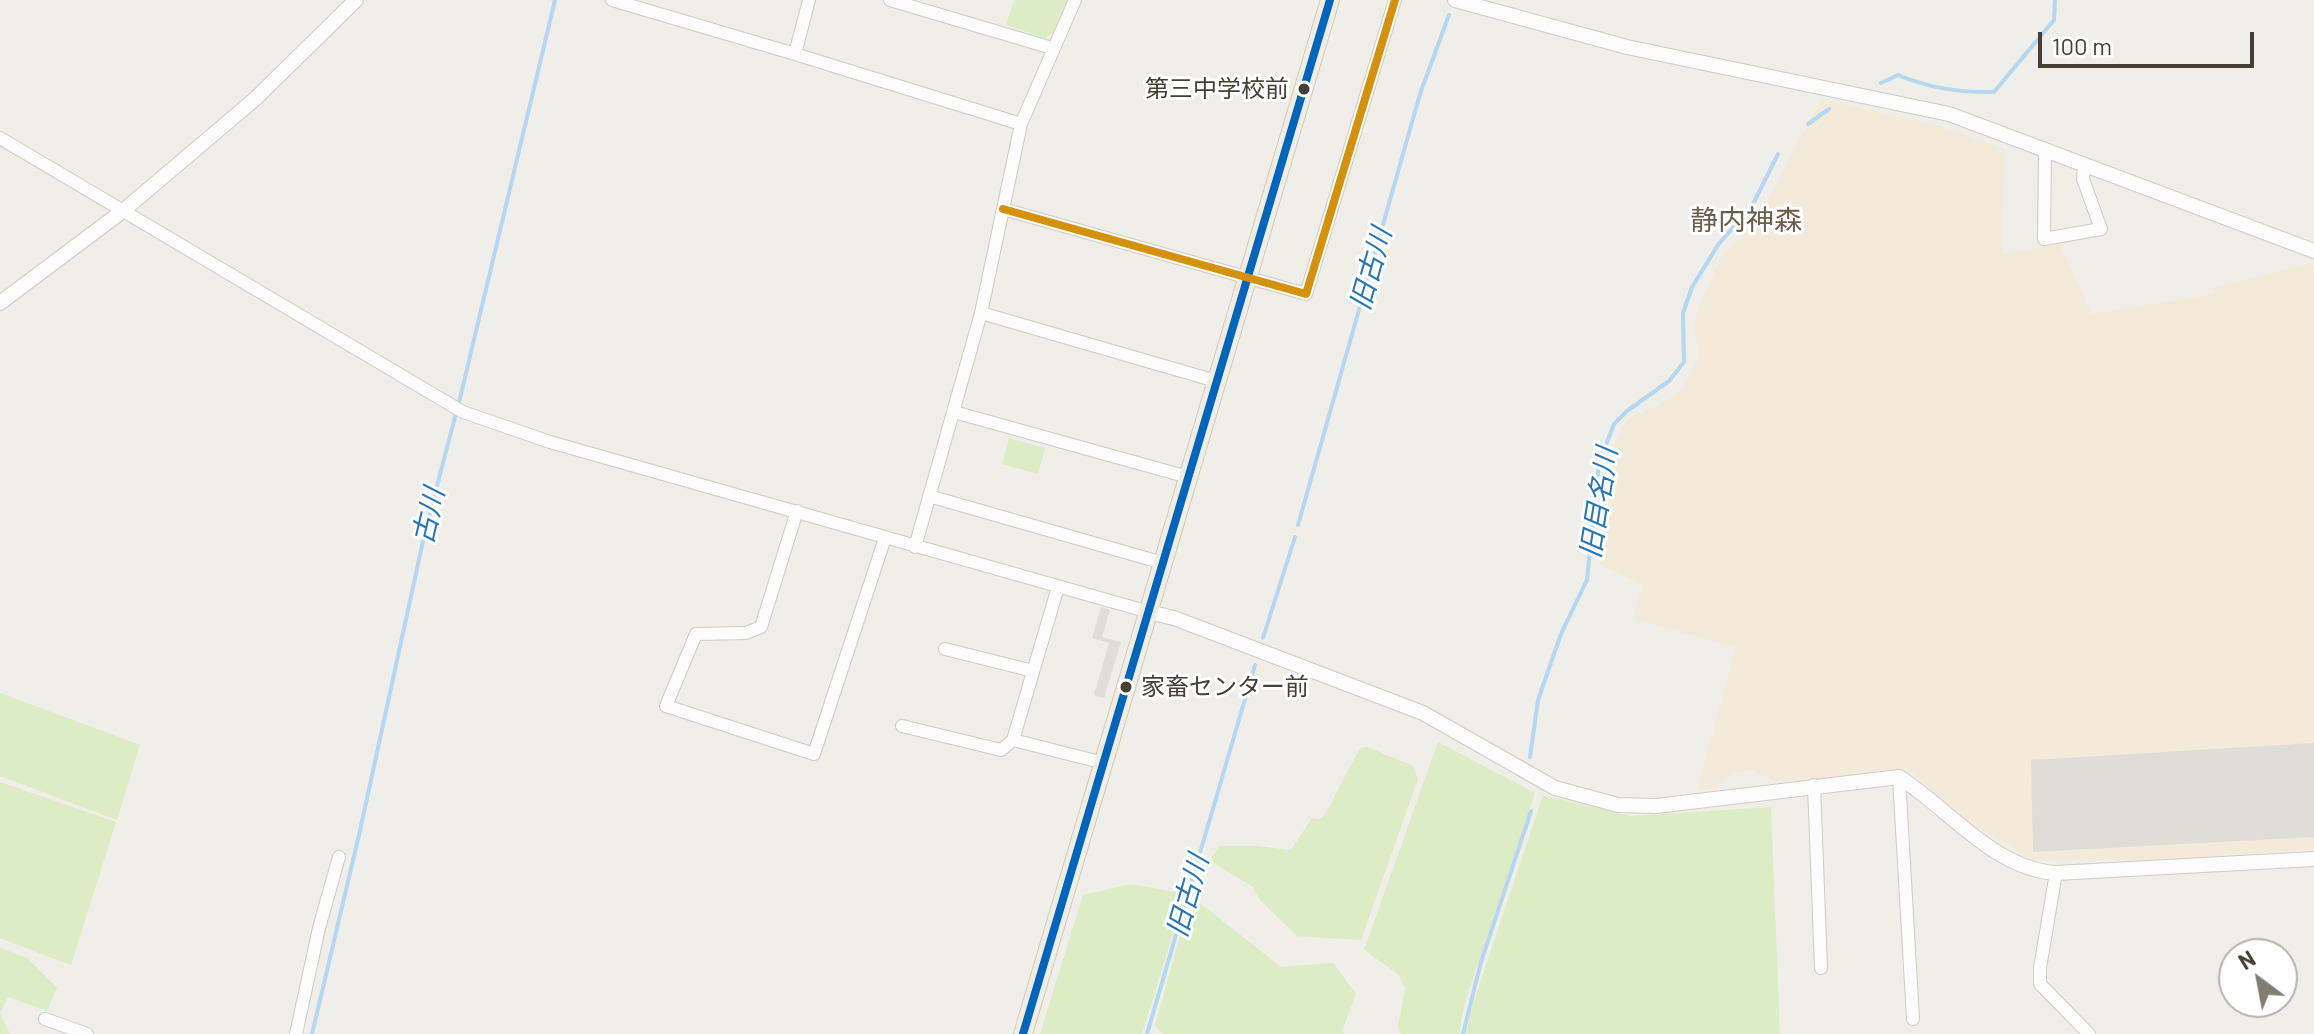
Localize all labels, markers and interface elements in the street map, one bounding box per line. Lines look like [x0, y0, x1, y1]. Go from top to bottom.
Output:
scale bar [2042, 16, 2258, 66]
text: 100 m [2052, 31, 2112, 60]
place label: 第三中学校前 [1145, 75, 1289, 103]
marker: 第三中学校前 [1296, 81, 1312, 97]
district label: 静内神森 [1690, 204, 1802, 238]
water label: 旧古川 [1343, 224, 1399, 314]
water label: 旧目名川 [1574, 445, 1624, 561]
water label: 古川 [406, 485, 452, 547]
place label: 家畜センター前 [1141, 673, 1309, 701]
marker: 家畜センター前 [1118, 679, 1134, 695]
water label: 旧古川 [1160, 851, 1216, 941]
north arrow [2218, 938, 2298, 1018]
text: N [2233, 944, 2259, 974]

